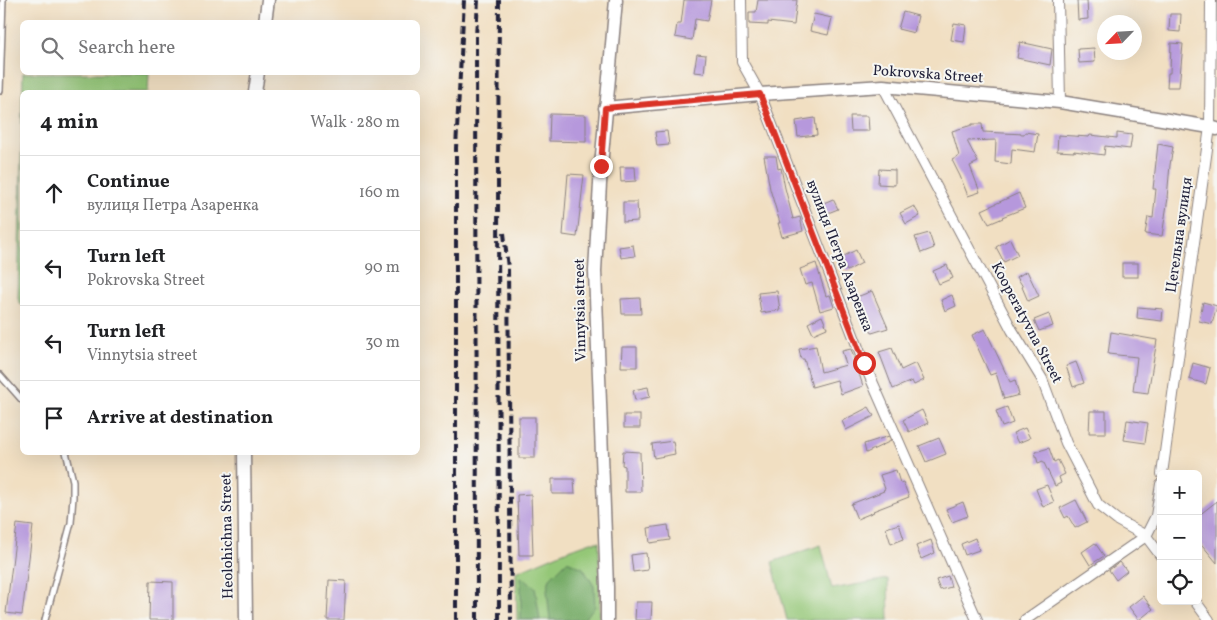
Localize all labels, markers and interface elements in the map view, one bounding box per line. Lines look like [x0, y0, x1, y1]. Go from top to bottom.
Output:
north arrow [1097, 15, 1142, 60]
search box [20, 20, 420, 75]
icon: search [38, 34, 66, 62]
text: Search here [78, 35, 175, 61]
street label: Pokrovska Street [872, 61, 984, 89]
text: 4 min [40, 108, 99, 137]
text: Walk · 280 m [310, 112, 400, 134]
route end [590, 155, 613, 178]
text: Continue [87, 169, 170, 195]
street label: Цегельна вулиця [1161, 176, 1199, 294]
street label: вулиця Петра Азаренка [800, 177, 878, 335]
icon: ahead [40, 179, 68, 207]
text: 160 m [359, 182, 400, 204]
text: вулиця Петра Азаренка [87, 195, 259, 217]
text: Turn left [87, 244, 166, 270]
icon: left [40, 254, 68, 282]
text: 90 m [364, 257, 400, 279]
street label: Vinnytsia street [570, 258, 592, 362]
street label: Kooperatyvna Street [985, 259, 1067, 387]
text: Pokrovska Street [87, 270, 205, 292]
text: Turn left [87, 319, 166, 345]
icon: left [40, 329, 68, 357]
text: 30 m [365, 332, 400, 354]
text: Vinnytsia street [87, 345, 198, 367]
route start [853, 352, 876, 375]
icon: arrive [40, 404, 68, 432]
text: Arrive at destination [87, 405, 273, 431]
map controls [1157, 470, 1202, 605]
button: + [1157, 470, 1202, 515]
street label: Heolohichna Street [216, 473, 240, 599]
button: − [1157, 515, 1202, 560]
button: locate [1157, 560, 1202, 605]

